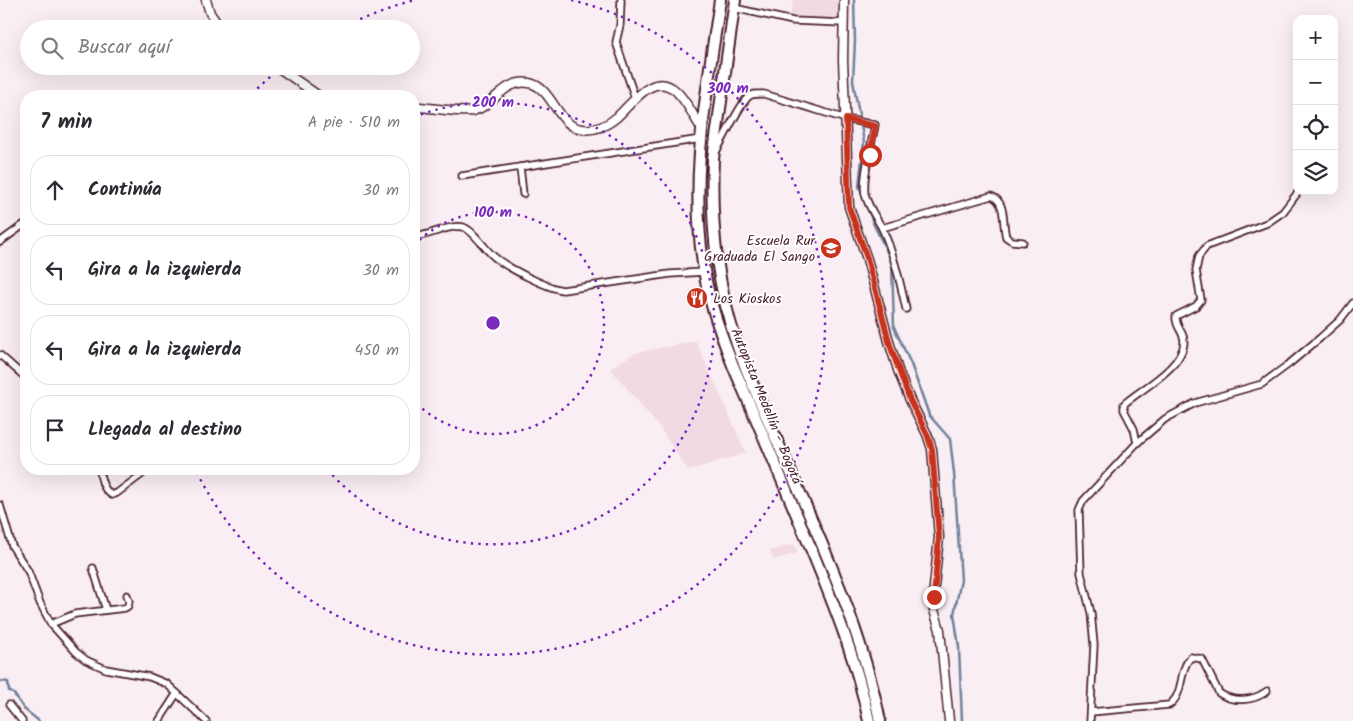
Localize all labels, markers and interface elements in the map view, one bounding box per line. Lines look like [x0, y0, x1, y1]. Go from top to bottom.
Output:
map controls [1293, 15, 1338, 195]
button: + [1293, 15, 1338, 60]
search box [20, 20, 420, 75]
text: Buscar aquí [78, 33, 170, 63]
icon: search [38, 34, 66, 62]
button: − [1293, 60, 1338, 105]
text: 300 m [706, 77, 749, 101]
text: 200 m [472, 91, 514, 115]
button: locate [1293, 105, 1338, 150]
text: 7 min [40, 106, 92, 139]
text: A pie · 510 m [308, 110, 400, 135]
route start [859, 144, 882, 167]
button: layers [1293, 150, 1338, 195]
text: Continúa [88, 175, 162, 205]
icon: ahead [41, 176, 69, 204]
text: 30 m [363, 178, 399, 203]
text: 100 m [474, 201, 512, 225]
place label: Escuela Rur Graduada El Sango [704, 230, 816, 268]
school or university icon: Escuela Rur Graduada El Sango [819, 236, 843, 260]
text: Gira a la izquierda [88, 255, 241, 285]
icon: left [41, 256, 69, 284]
text: 30 m [363, 258, 399, 283]
restaurant icon: Los Kioskos [685, 286, 709, 310]
place label: Los Kioskos [713, 288, 781, 310]
centre of rings [484, 314, 502, 332]
street label: Autopista Medellín - Bogotá [725, 325, 808, 489]
text: Gira a la izquierda [88, 335, 241, 365]
icon: left [41, 336, 69, 364]
text: 450 m [354, 338, 399, 363]
text: Llegada al destino [88, 415, 242, 445]
icon: arrive [41, 416, 69, 444]
route end [923, 586, 946, 609]

